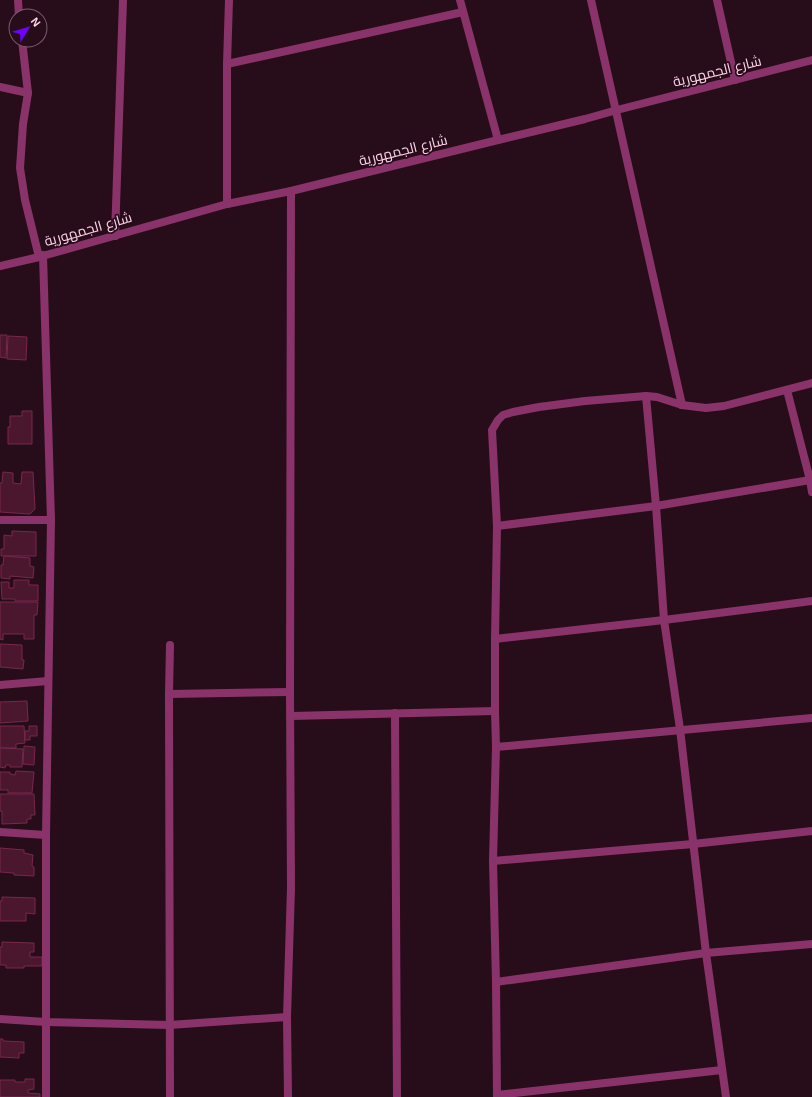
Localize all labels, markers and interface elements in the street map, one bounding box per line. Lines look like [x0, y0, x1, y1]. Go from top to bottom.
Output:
north arrow [8, 8, 48, 48]
text: N [29, 15, 43, 29]
street label: شارع الجمهورية [671, 52, 763, 91]
street label: شارع الجمهورية [357, 131, 449, 170]
street label: شارع الجمهورية [42, 209, 134, 250]

